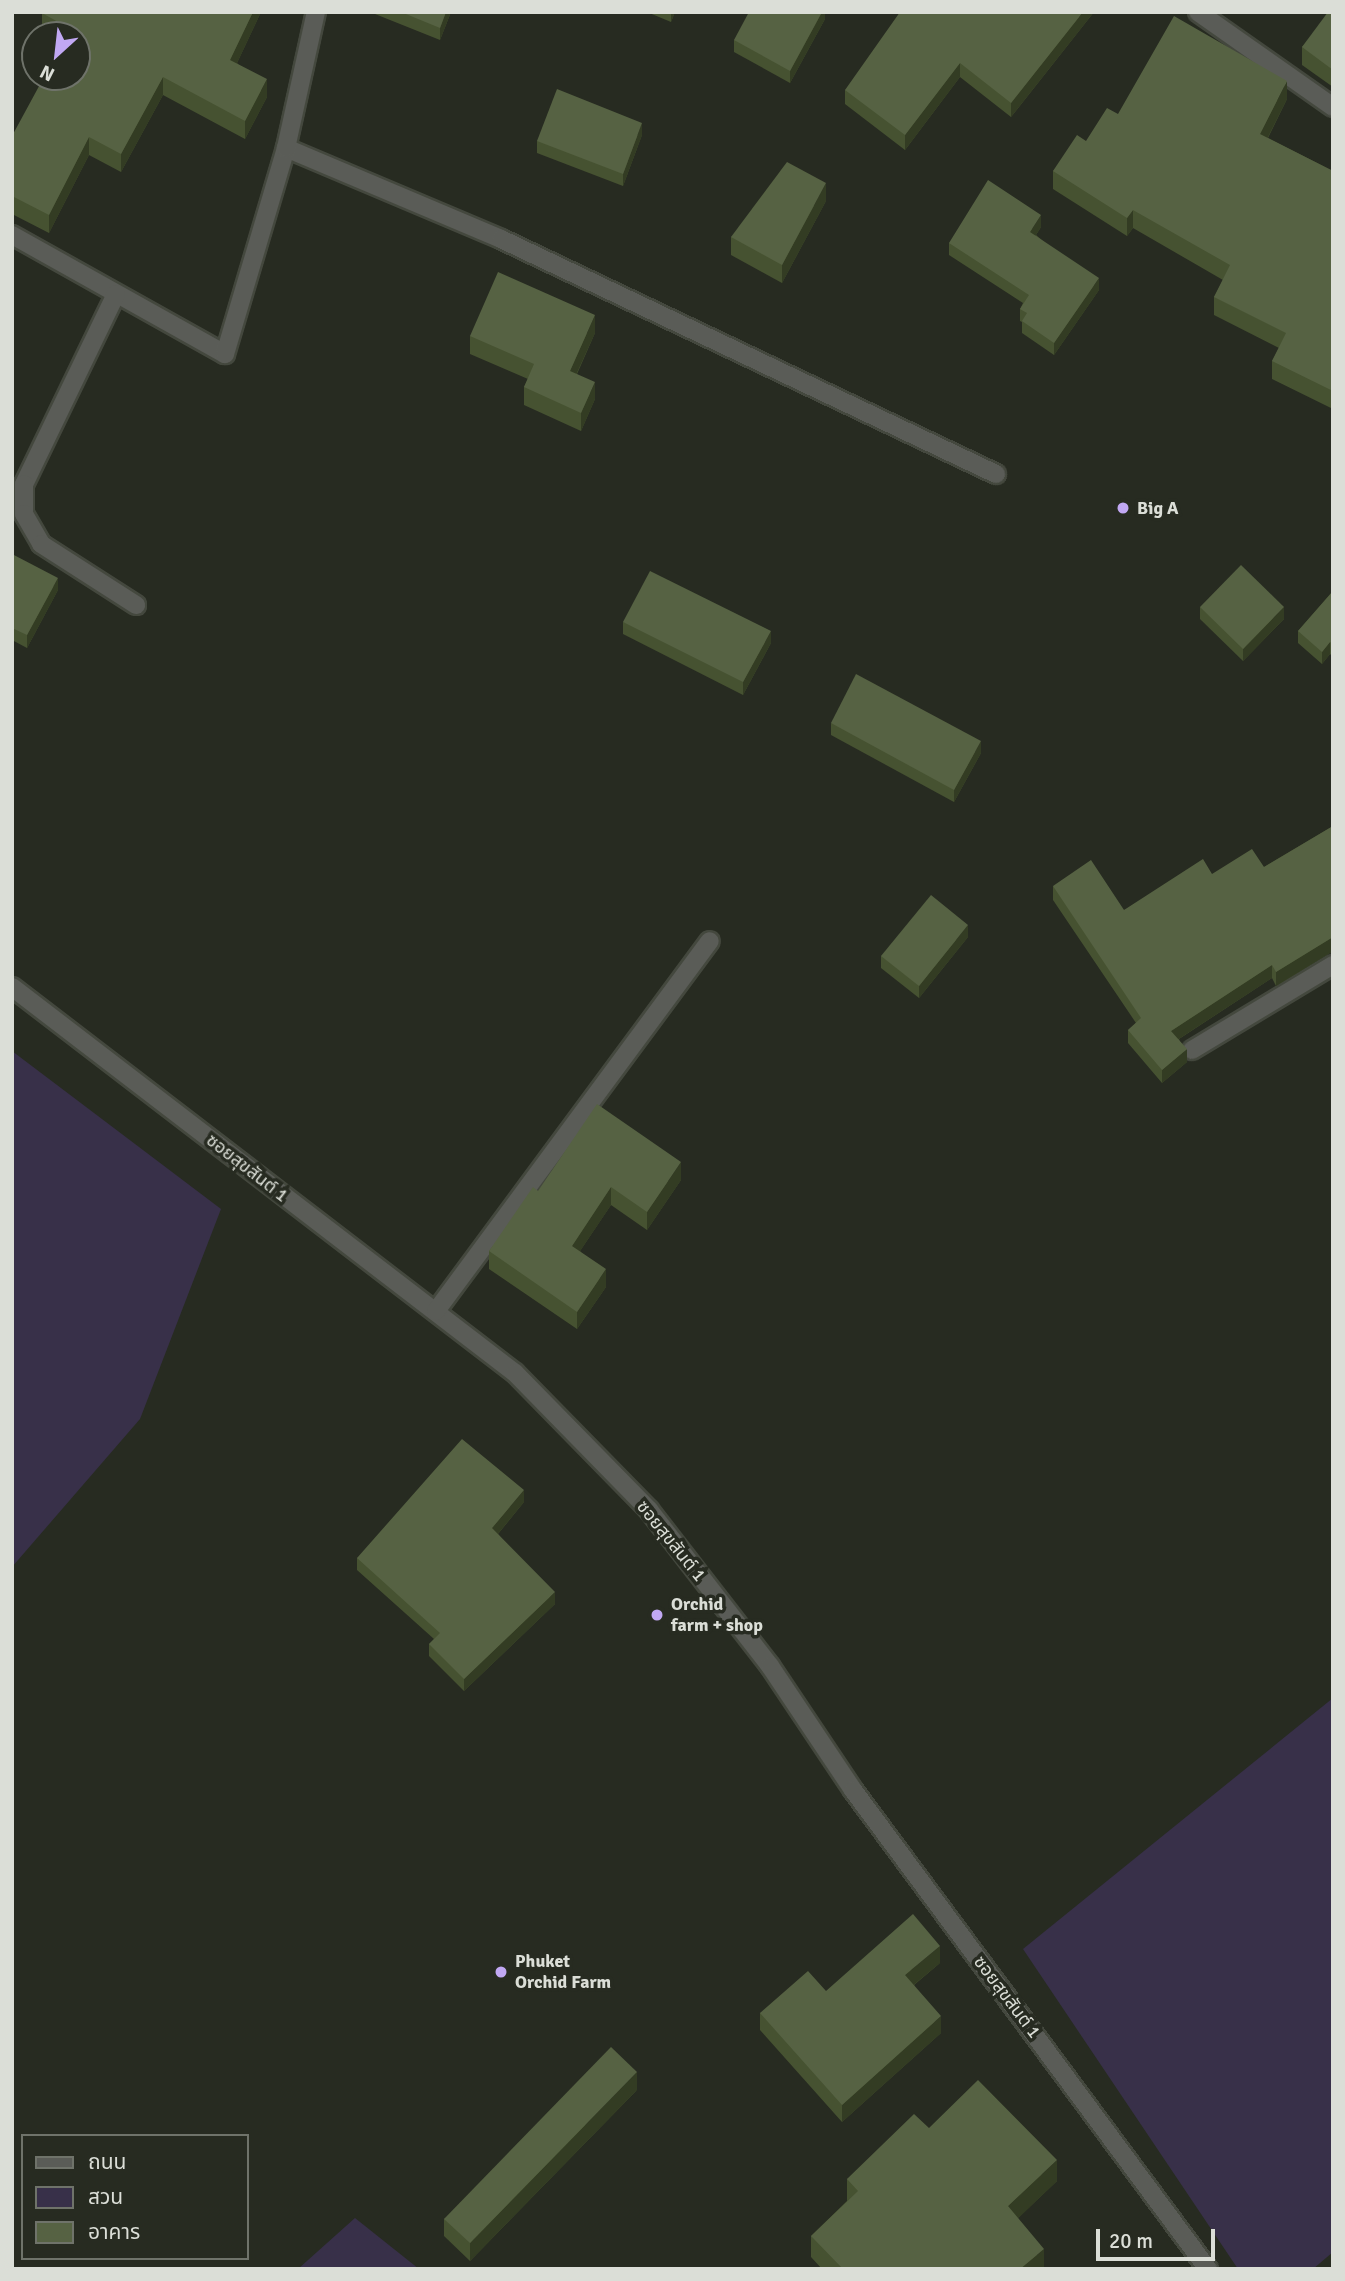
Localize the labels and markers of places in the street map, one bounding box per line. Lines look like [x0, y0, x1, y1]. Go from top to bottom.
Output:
place label: Big A [1137, 497, 1179, 519]
marker: Big A [1115, 500, 1131, 516]
place label: Orchid farm + shop [671, 1594, 763, 1636]
marker: Orchid farm + shop [649, 1607, 665, 1623]
place label: Phuket Orchid Farm [515, 1951, 611, 1994]
marker: Phuket Orchid Farm [493, 1964, 509, 1980]

